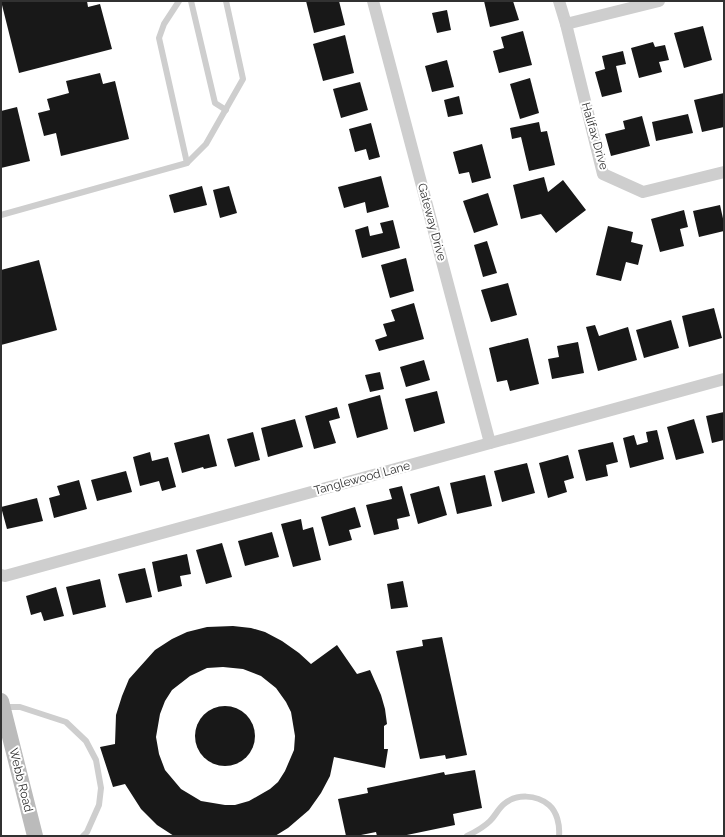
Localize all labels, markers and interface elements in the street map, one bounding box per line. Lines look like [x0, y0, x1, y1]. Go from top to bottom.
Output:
street label: Halifax Drive [579, 101, 611, 171]
street label: Gateway Drive [415, 182, 449, 262]
street label: Tanglewood Lane [312, 458, 412, 498]
street label: Webb Road [6, 747, 36, 813]

